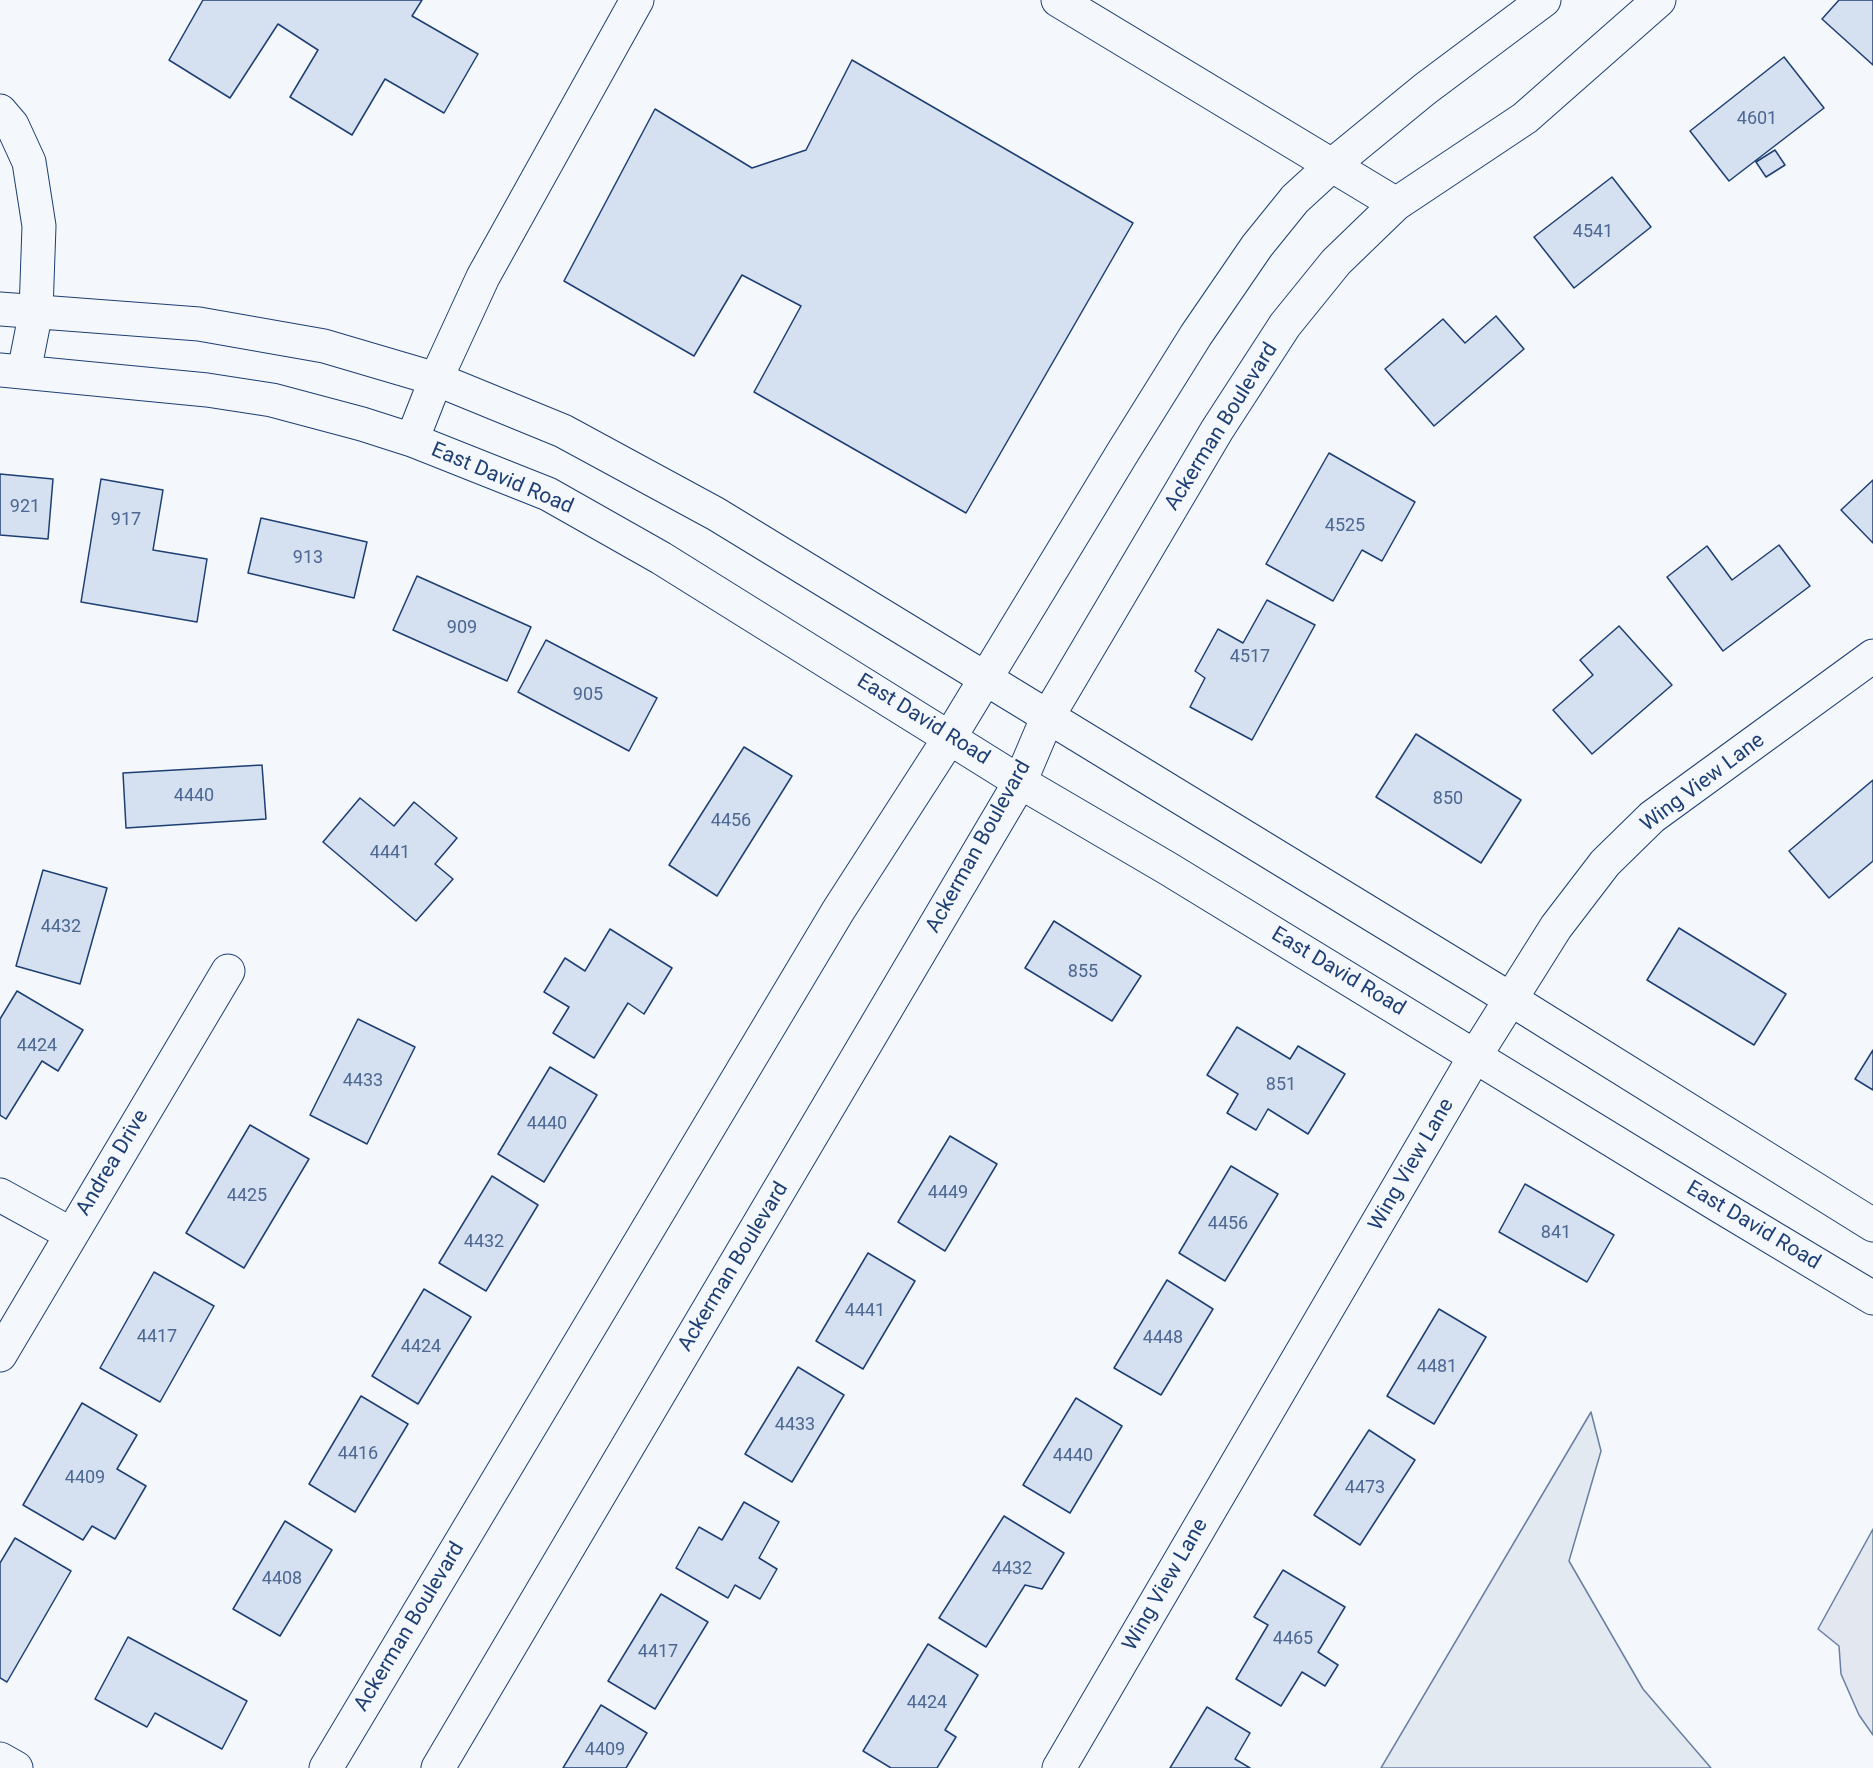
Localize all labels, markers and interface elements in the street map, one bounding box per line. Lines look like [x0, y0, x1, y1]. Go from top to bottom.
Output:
house number: 4601 [1737, 108, 1777, 130]
house number: 4541 [1573, 221, 1613, 243]
street label: Ackerman Boulevard [1160, 338, 1284, 516]
street label: East David Road [427, 438, 577, 520]
house number: 921 [10, 496, 40, 518]
house number: 917 [111, 509, 141, 531]
house number: 4525 [1325, 515, 1365, 537]
house number: 913 [293, 547, 323, 569]
house number: 909 [447, 617, 477, 639]
house number: 4517 [1230, 646, 1270, 668]
street label: East David Road [852, 669, 994, 771]
house number: 905 [573, 684, 603, 706]
street label: Wing View Lane [1636, 728, 1770, 838]
street label: Ackerman Boulevard [921, 756, 1037, 938]
house number: 4440 [174, 785, 214, 807]
house number: 850 [1433, 788, 1463, 810]
house number: 4456 [711, 810, 751, 832]
house number: 4441 [370, 842, 410, 864]
house number: 4432 [41, 916, 81, 938]
street label: East David Road [1266, 922, 1410, 1022]
house number: 855 [1068, 961, 1098, 983]
house number: 4424 [17, 1035, 57, 1057]
house number: 4433 [343, 1070, 383, 1092]
house number: 851 [1266, 1074, 1296, 1096]
street label: Wing View Lane [1364, 1094, 1460, 1236]
street label: Andrea Drive [72, 1106, 154, 1220]
house number: 4440 [527, 1113, 567, 1135]
street label: East David Road [1681, 1176, 1825, 1276]
street label: Ackerman Boulevard [674, 1178, 794, 1356]
house number: 4449 [928, 1182, 968, 1204]
house number: 4425 [227, 1185, 267, 1207]
house number: 4456 [1208, 1213, 1248, 1235]
house number: 841 [1541, 1222, 1571, 1244]
house number: 4432 [464, 1231, 504, 1253]
house number: 4441 [845, 1300, 885, 1322]
house number: 4417 [137, 1326, 177, 1348]
house number: 4448 [1143, 1327, 1183, 1349]
house number: 4424 [401, 1336, 441, 1358]
house number: 4481 [1417, 1356, 1457, 1378]
house number: 4433 [775, 1414, 815, 1436]
house number: 4416 [338, 1443, 378, 1465]
house number: 4440 [1053, 1445, 1093, 1467]
house number: 4409 [65, 1467, 105, 1489]
house number: 4473 [1345, 1477, 1385, 1499]
street label: Wing View Lane [1118, 1514, 1214, 1656]
street label: Ackerman Boulevard [350, 1538, 470, 1716]
house number: 4432 [992, 1558, 1032, 1580]
house number: 4408 [262, 1568, 302, 1590]
house number: 4465 [1273, 1628, 1313, 1650]
house number: 4417 [638, 1641, 678, 1663]
house number: 4424 [907, 1692, 947, 1714]
house number: 4409 [585, 1739, 625, 1761]

